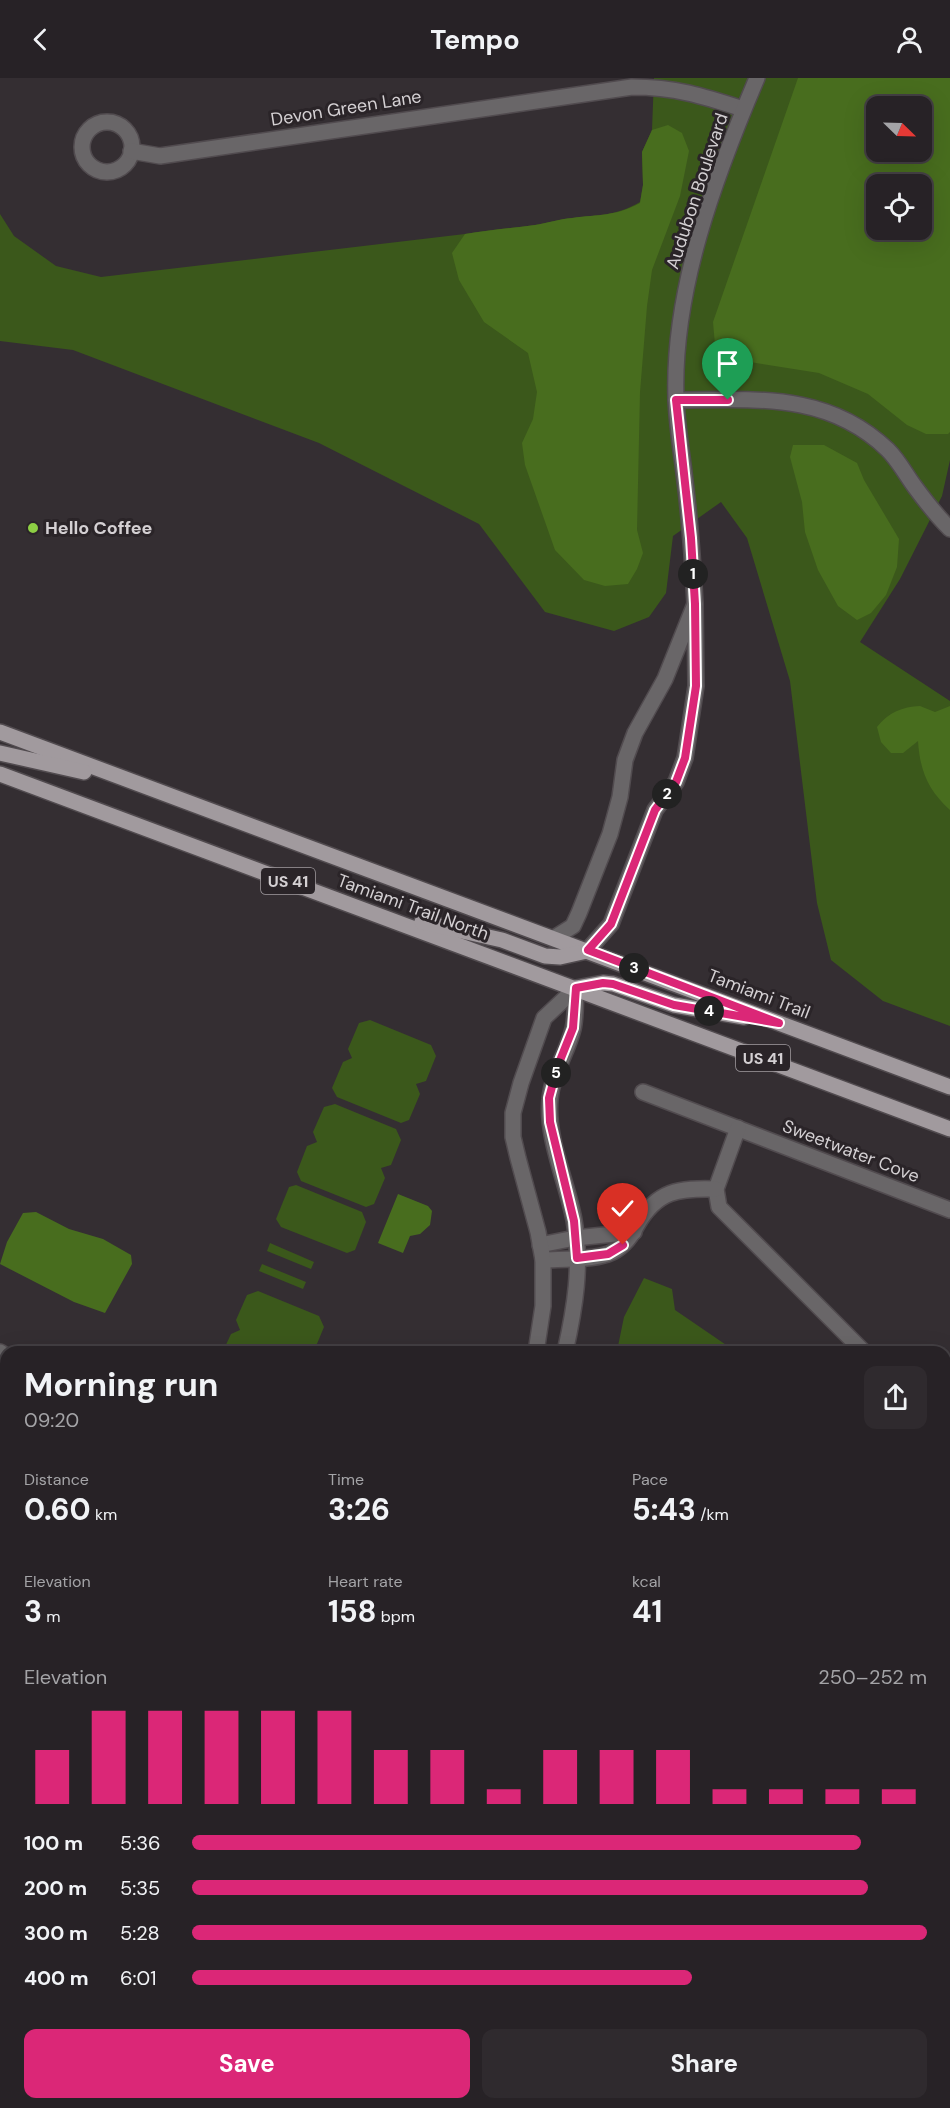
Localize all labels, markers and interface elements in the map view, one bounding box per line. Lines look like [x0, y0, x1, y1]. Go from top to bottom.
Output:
text: Tempo [430, 22, 520, 57]
icon: back [24, 23, 57, 56]
icon: person [893, 23, 926, 56]
street label: Devon Green Lane [269, 84, 423, 132]
north arrow [866, 96, 932, 162]
map controls [866, 96, 932, 240]
street label: Audubon Boulevard [660, 110, 734, 272]
button: locate [866, 174, 932, 240]
pin [702, 338, 753, 400]
icon: arrive [711, 347, 744, 380]
place label: Hello Coffee [45, 516, 153, 540]
marker: Hello Coffee [26, 521, 40, 535]
pin: 1 [678, 559, 708, 589]
text: 1 [690, 563, 696, 584]
pin: 2 [652, 779, 682, 809]
text: 2 [662, 783, 672, 804]
road number: US 41 [261, 868, 315, 894]
street label: Tamiami Trail North [334, 868, 492, 946]
pin: 3 [619, 953, 649, 983]
text: 3 [629, 957, 639, 978]
street label: Tamiami Trail [704, 963, 814, 1025]
pin: 4 [694, 996, 724, 1026]
text: 4 [704, 1000, 714, 1021]
road number: US 41 [736, 1045, 790, 1071]
pin: 5 [541, 1058, 571, 1088]
text: 5 [551, 1062, 561, 1083]
street label: Sweetwater Cove [779, 1114, 923, 1188]
pin [597, 1183, 648, 1245]
icon: check [606, 1192, 639, 1225]
text: Morning run [24, 1363, 218, 1406]
button: share [864, 1366, 927, 1429]
text: 09:20 [24, 1407, 79, 1433]
text: Distance [24, 1469, 89, 1490]
text: Time [328, 1469, 364, 1490]
text: Pace [632, 1469, 668, 1490]
text: 0.60 [24, 1490, 91, 1529]
text: 3:26 [328, 1490, 390, 1529]
text: 5:43 [632, 1490, 696, 1529]
text: km [91, 1504, 117, 1525]
text: /km [696, 1504, 729, 1525]
text: Elevation [24, 1571, 91, 1592]
text: Heart rate [328, 1571, 403, 1592]
text: kcal [632, 1571, 661, 1592]
text: 3 [24, 1592, 42, 1631]
text: 158 [328, 1592, 377, 1631]
text: 41 [632, 1592, 662, 1631]
text: m [42, 1606, 61, 1627]
text: bpm [377, 1606, 415, 1627]
text: Elevation [24, 1664, 107, 1690]
text: 250–252 m [818, 1664, 927, 1690]
text: 100 m [24, 1830, 83, 1856]
text: 5:36 [120, 1830, 161, 1856]
text: 200 m [24, 1875, 87, 1901]
text: 5:35 [120, 1875, 160, 1901]
text: 300 m [24, 1920, 88, 1946]
text: 5:28 [120, 1920, 160, 1946]
text: 400 m [24, 1965, 89, 1991]
text: 6:01 [120, 1965, 157, 1991]
button: Save [24, 2029, 470, 2098]
button: Share [482, 2029, 927, 2098]

